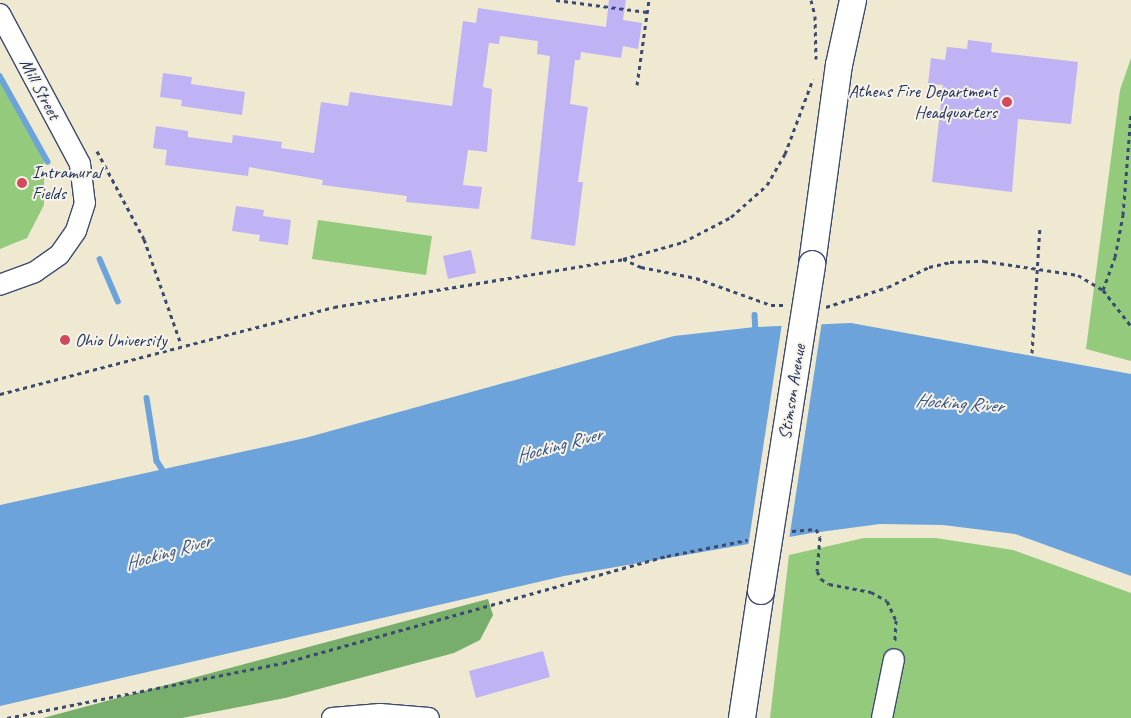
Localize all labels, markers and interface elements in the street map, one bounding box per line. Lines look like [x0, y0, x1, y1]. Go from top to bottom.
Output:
street label: Mill Street [15, 55, 65, 123]
place label: Athens Fire Department Headquarters [848, 81, 997, 124]
marker: Athens Fire Department Headquarters [1001, 96, 1013, 108]
place label: Intramural Fields [32, 162, 101, 204]
marker: Intramural Fields [16, 177, 28, 189]
place label: Ohio University [75, 329, 167, 351]
marker: Ohio University [59, 334, 71, 346]
street label: Stimson Avenue [774, 343, 810, 441]
water label: Hocking River [914, 390, 1004, 418]
water label: Hocking River [514, 424, 604, 468]
water label: Hocking River [123, 530, 213, 576]

